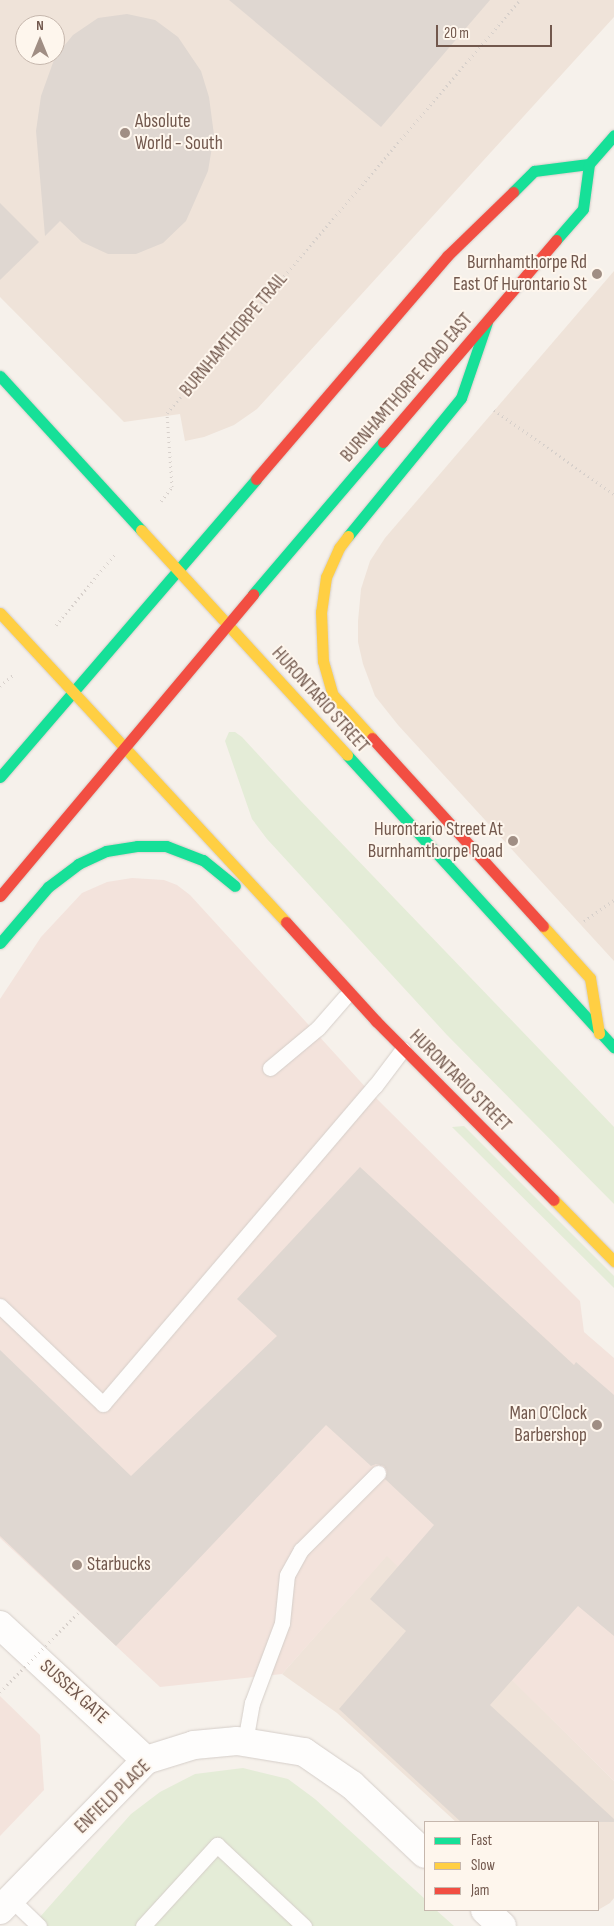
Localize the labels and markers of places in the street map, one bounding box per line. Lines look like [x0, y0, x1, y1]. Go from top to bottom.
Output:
place label: Absolute World - South [135, 111, 223, 155]
marker: Absolute World - South [119, 127, 131, 139]
place label: Burnhamthorpe Rd East Of Hurontario St [453, 252, 587, 296]
marker: Burnhamthorpe Rd East Of Hurontario St [591, 268, 603, 280]
place label: Hurontario Street At Burnhamthorpe Road [368, 819, 503, 863]
marker: Hurontario Street At Burnhamthorpe Road [507, 835, 519, 847]
place label: Man O’Clock Barbershop [509, 1403, 587, 1447]
marker: Man O’Clock Barbershop [591, 1419, 603, 1431]
place label: Starbucks [87, 1554, 151, 1576]
marker: Starbucks [71, 1559, 83, 1571]

